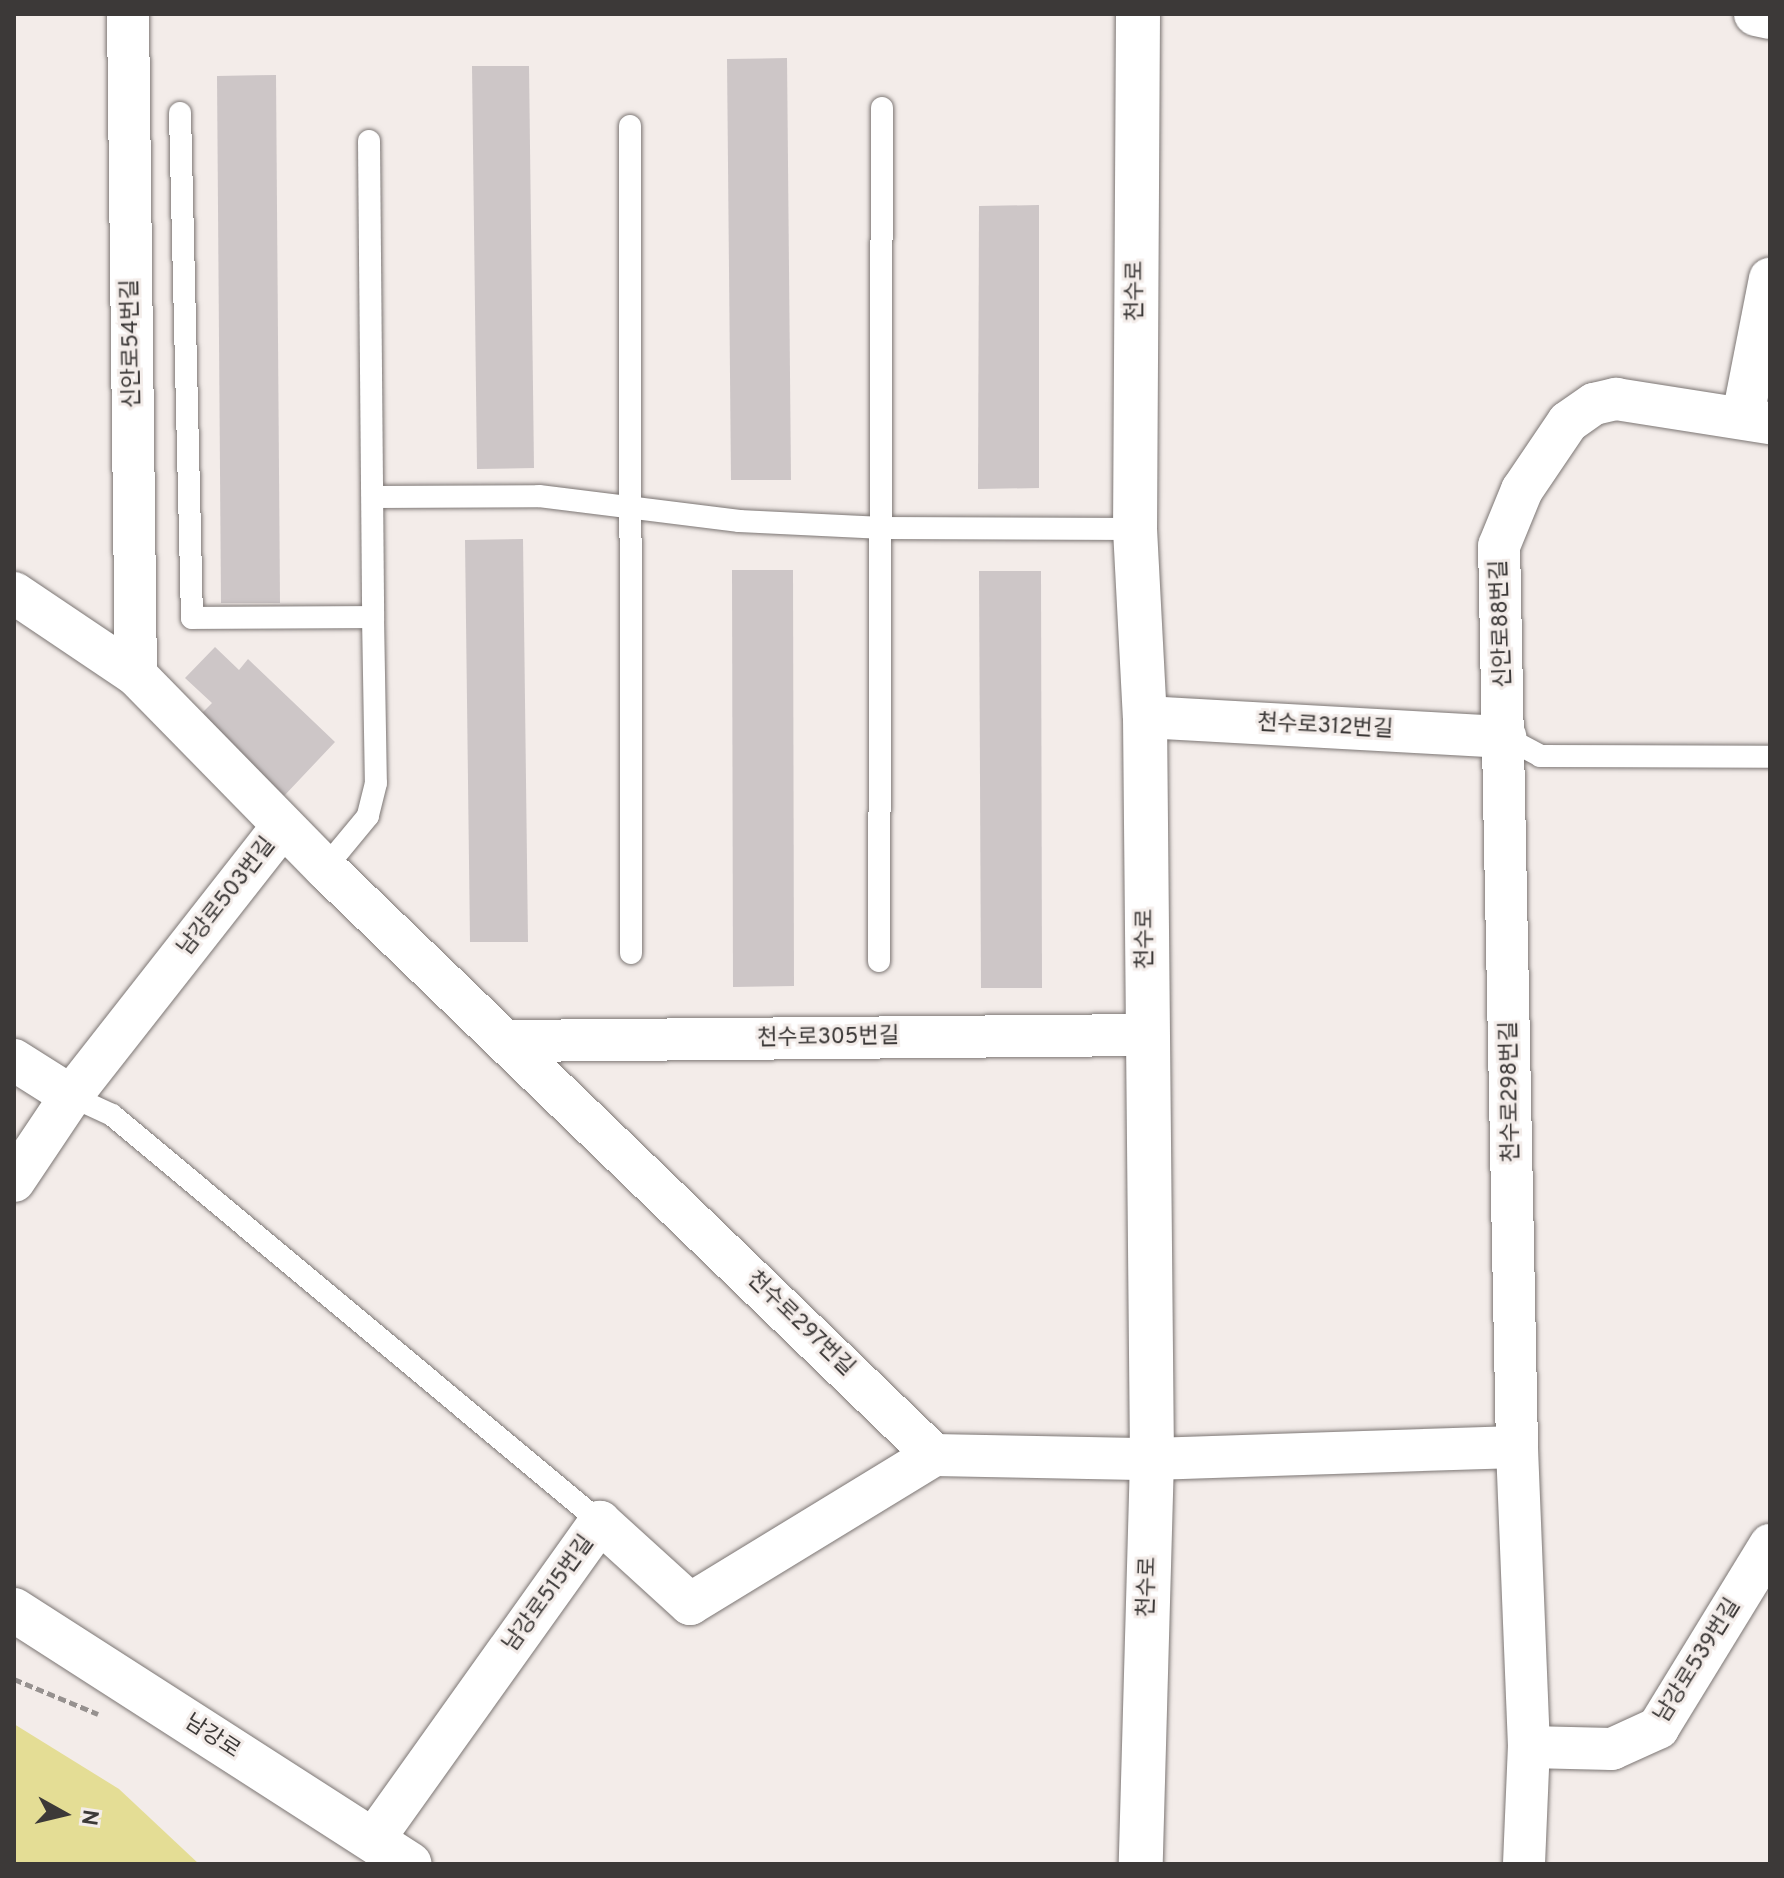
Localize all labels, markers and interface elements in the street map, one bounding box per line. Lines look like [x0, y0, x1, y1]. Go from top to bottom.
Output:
street label: 천수로 [1123, 261, 1149, 321]
street label: 신안로54번길 [118, 279, 146, 409]
street label: 신안로88번길 [1487, 560, 1517, 688]
street label: 천수로312번길 [1256, 710, 1394, 744]
street label: 남강로503번길 [173, 833, 281, 961]
street label: 천수로 [1133, 909, 1159, 969]
street label: 천수로298번길 [1497, 1021, 1525, 1163]
street label: 천수로305번길 [757, 1024, 899, 1052]
street label: 천수로297번길 [741, 1266, 859, 1382]
street label: 남강로515번길 [498, 1531, 600, 1657]
street label: 천수로 [1134, 1556, 1162, 1618]
street label: 남강로539번길 [1649, 1594, 1747, 1728]
street label: 남강로 [179, 1709, 245, 1765]
north arrow [24, 1774, 104, 1854]
text: N [74, 1808, 103, 1827]

